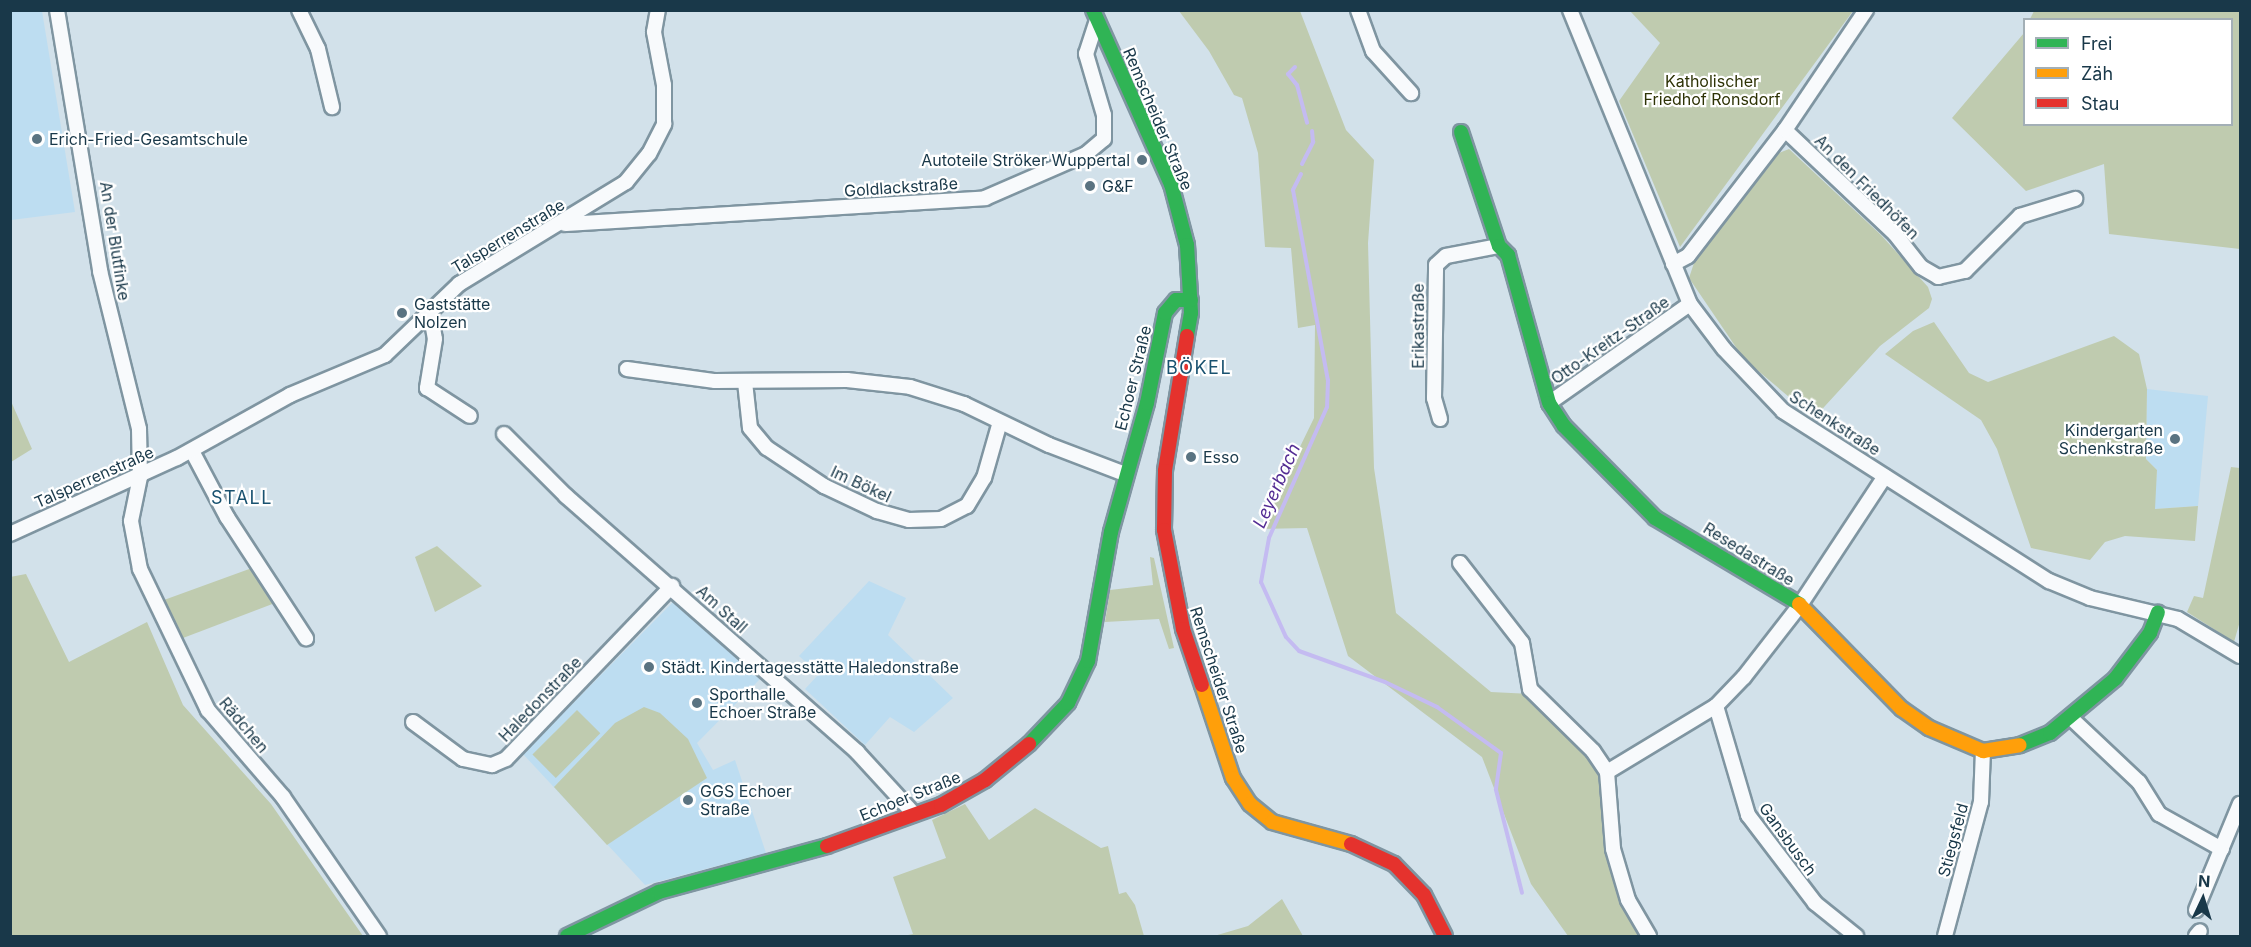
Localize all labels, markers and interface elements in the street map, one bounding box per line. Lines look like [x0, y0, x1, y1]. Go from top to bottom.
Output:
legend [2023, 18, 2233, 126]
text: Frei [2081, 33, 2112, 54]
street label: Remscheider Straße [1119, 45, 1197, 193]
text: Zäh [2081, 63, 2113, 84]
park label: Katholischer Friedhof Ronsdorf [1644, 71, 1780, 109]
text: Stau [2081, 93, 2119, 114]
place label: Erich-Fried-Gesamtschule [49, 129, 248, 149]
street label: An den Friedhöfen [1811, 131, 1923, 243]
marker: Erich-Fried-Gesamtschule [30, 132, 44, 146]
place label: Autoteile Ströker Wuppertal [921, 150, 1130, 170]
marker: Autoteile Ströker Wuppertal [1135, 153, 1149, 167]
street label: Goldlackstraße [844, 173, 958, 201]
place label: G&F [1102, 176, 1134, 196]
marker: G&F [1083, 179, 1097, 193]
street label: An der Blutfinke [96, 180, 134, 302]
street label: Talsperrenstraße [448, 195, 568, 277]
street label: Erikastraße [1408, 283, 1428, 369]
street label: Otto-Kreitz-Straße [1547, 292, 1673, 388]
place label: Gaststätte Nolzen [414, 294, 490, 332]
marker: Gaststätte Nolzen [395, 306, 409, 320]
street label: Echoer Straße [1111, 324, 1155, 432]
district label: BÖKEL [1166, 357, 1232, 379]
street label: Schenkstraße [1786, 387, 1884, 459]
place label: Kindergarten Schenkstraße [2059, 420, 2163, 458]
marker: Kindergarten Schenkstraße [2168, 432, 2182, 446]
water label: Leyerbach [1249, 440, 1305, 532]
street label: Talsperrenstraße [32, 442, 156, 512]
place label: Esso [1203, 447, 1239, 467]
marker: Esso [1184, 450, 1198, 464]
street label: Im Bökel [828, 462, 894, 506]
district label: STALL [211, 487, 273, 509]
street label: Resedastraße [1700, 518, 1798, 590]
street label: Am Stall [693, 581, 751, 637]
street label: Remscheider Straße [1186, 604, 1252, 756]
street label: Haledonstraße [495, 652, 585, 746]
place label: Städt. Kindertagesstätte Haledonstraße [661, 657, 959, 677]
marker: Städt. Kindertagesstätte Haledonstraße [642, 660, 656, 674]
place label: Sporthalle Echoer Straße [709, 684, 816, 722]
street label: Rädchen [215, 693, 273, 757]
marker: Sporthalle Echoer Straße [690, 696, 704, 710]
street label: Echoer Straße [857, 767, 963, 825]
place label: GGS Echoer Straße [700, 781, 792, 819]
marker: GGS Echoer Straße [681, 793, 695, 807]
street label: Gansbusch [1755, 799, 1821, 879]
street label: Stiegsfeld [1934, 801, 1972, 879]
north arrow [2173, 869, 2233, 929]
text: N [2197, 871, 2211, 891]

